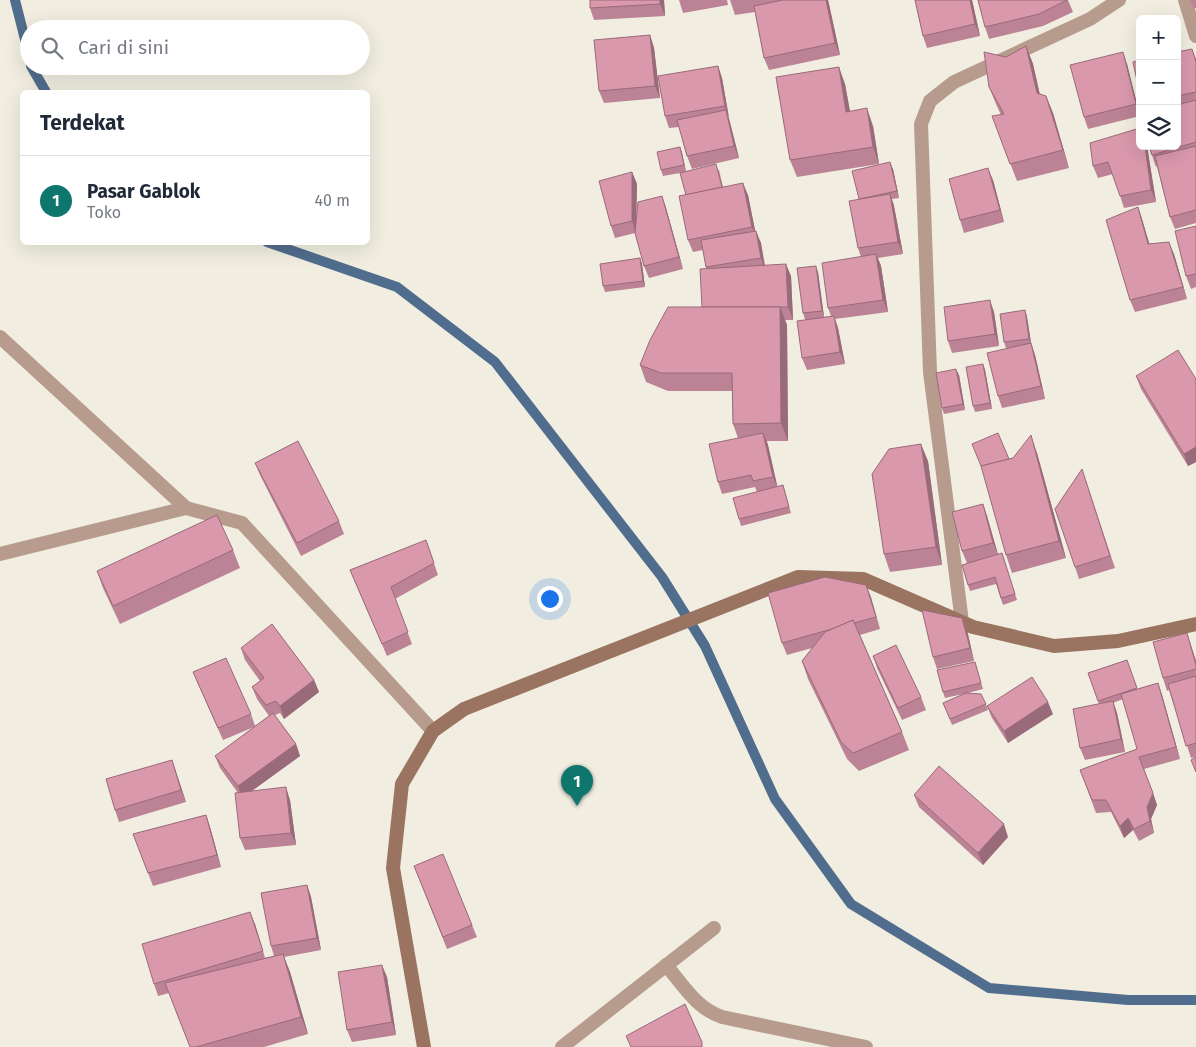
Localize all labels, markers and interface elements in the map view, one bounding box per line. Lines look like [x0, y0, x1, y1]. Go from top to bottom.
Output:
map controls [1136, 15, 1181, 150]
button: + [1136, 15, 1181, 60]
search box [20, 20, 370, 75]
icon: search [38, 34, 66, 62]
text: Cari di sini [78, 36, 169, 59]
button: − [1136, 60, 1181, 105]
button: layers [1136, 105, 1181, 150]
text: Terdekat [40, 110, 125, 136]
text: Pasar Gablok [87, 180, 200, 203]
text: 1 [52, 191, 60, 210]
text: 40 m [315, 191, 350, 210]
text: Toko [87, 203, 121, 222]
your location [537, 586, 563, 612]
pin: 1 [561, 765, 593, 806]

